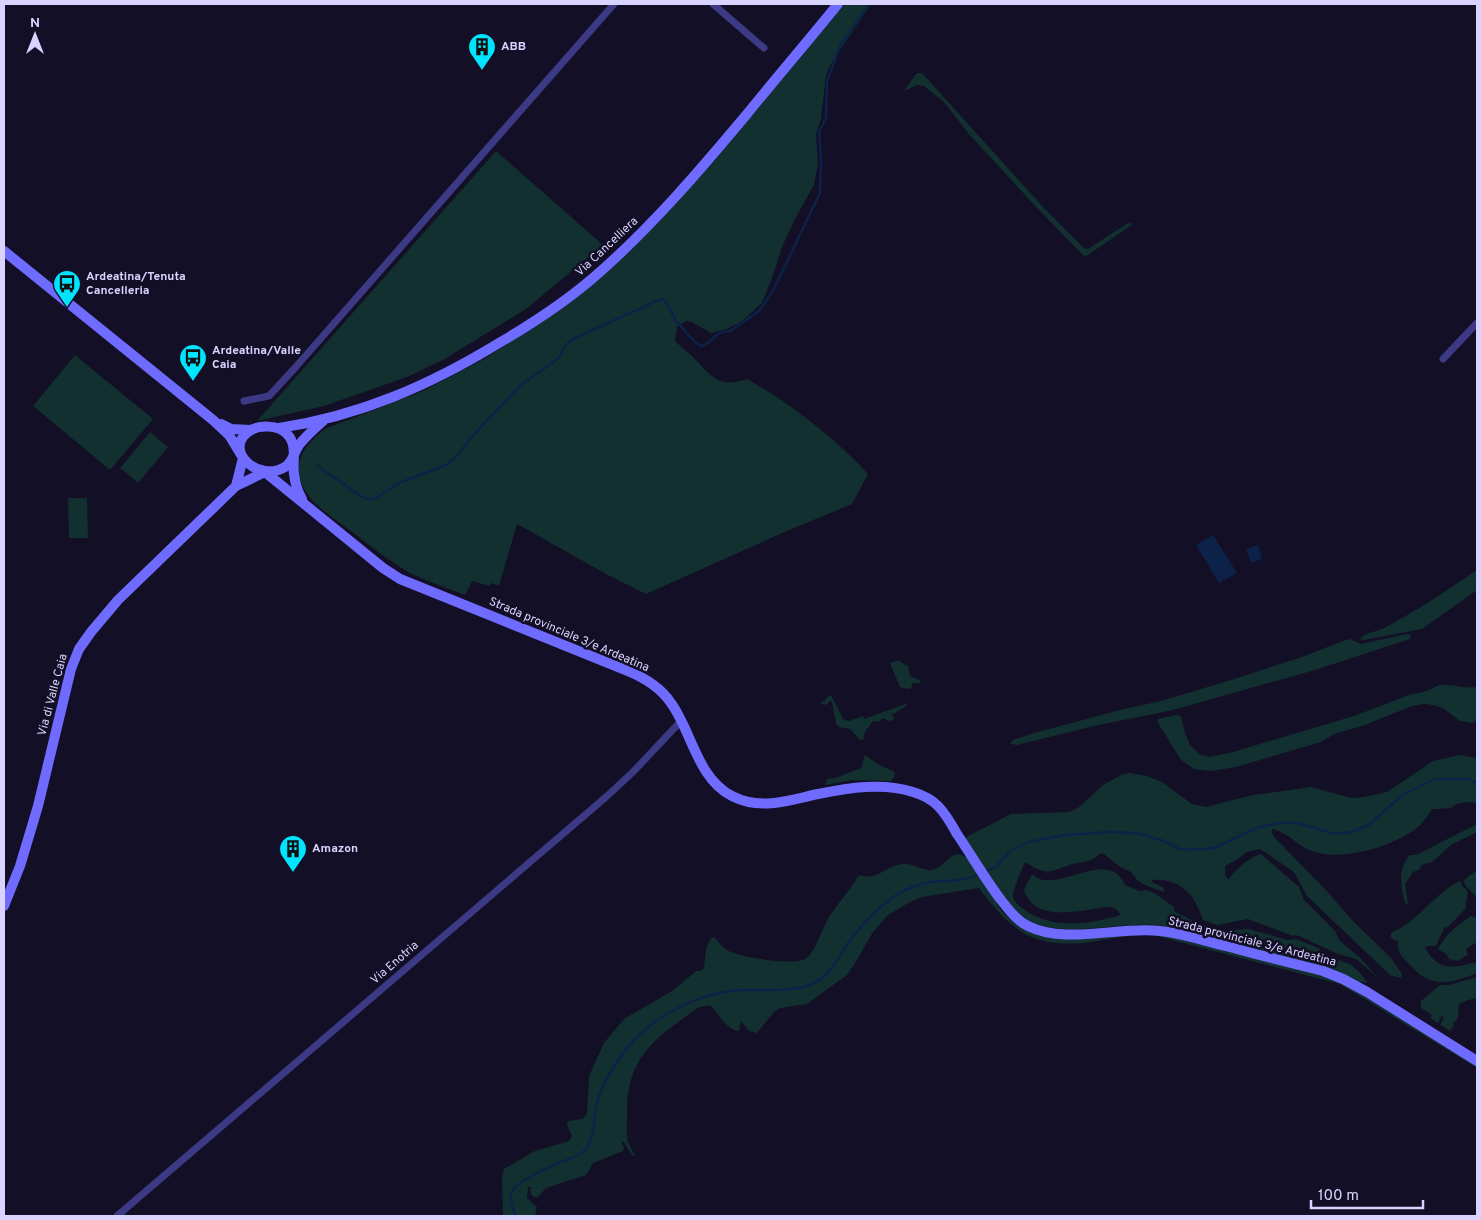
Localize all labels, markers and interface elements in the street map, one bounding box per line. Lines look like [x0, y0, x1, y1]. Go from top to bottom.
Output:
north arrow [10, 10, 60, 60]
text: N [30, 15, 40, 32]
building icon: ABB [467, 32, 497, 71]
place label: ABB [501, 39, 526, 55]
street label: Via Cancelliera [572, 214, 642, 280]
bus stop icon: Ardeatina/Tenuta Cancelleria [52, 269, 82, 308]
place label: Ardeatina/Tenuta Cancelleria [86, 269, 186, 299]
bus stop icon: Ardeatina/Valle Caia [178, 343, 208, 382]
place label: Ardeatina/Valle Caia [212, 343, 301, 373]
street label: Strada provinciale 3/e Ardeatina [486, 594, 652, 676]
street label: Via di Valle Caia [34, 652, 72, 738]
building icon: Amazon [278, 834, 308, 873]
place label: Amazon [312, 841, 358, 857]
street label: Strada provinciale 3/e Ardeatina [1166, 913, 1338, 971]
street label: Via Enotria [368, 938, 422, 988]
scale bar [1311, 1178, 1424, 1210]
text: 100 m [1318, 1187, 1359, 1206]

